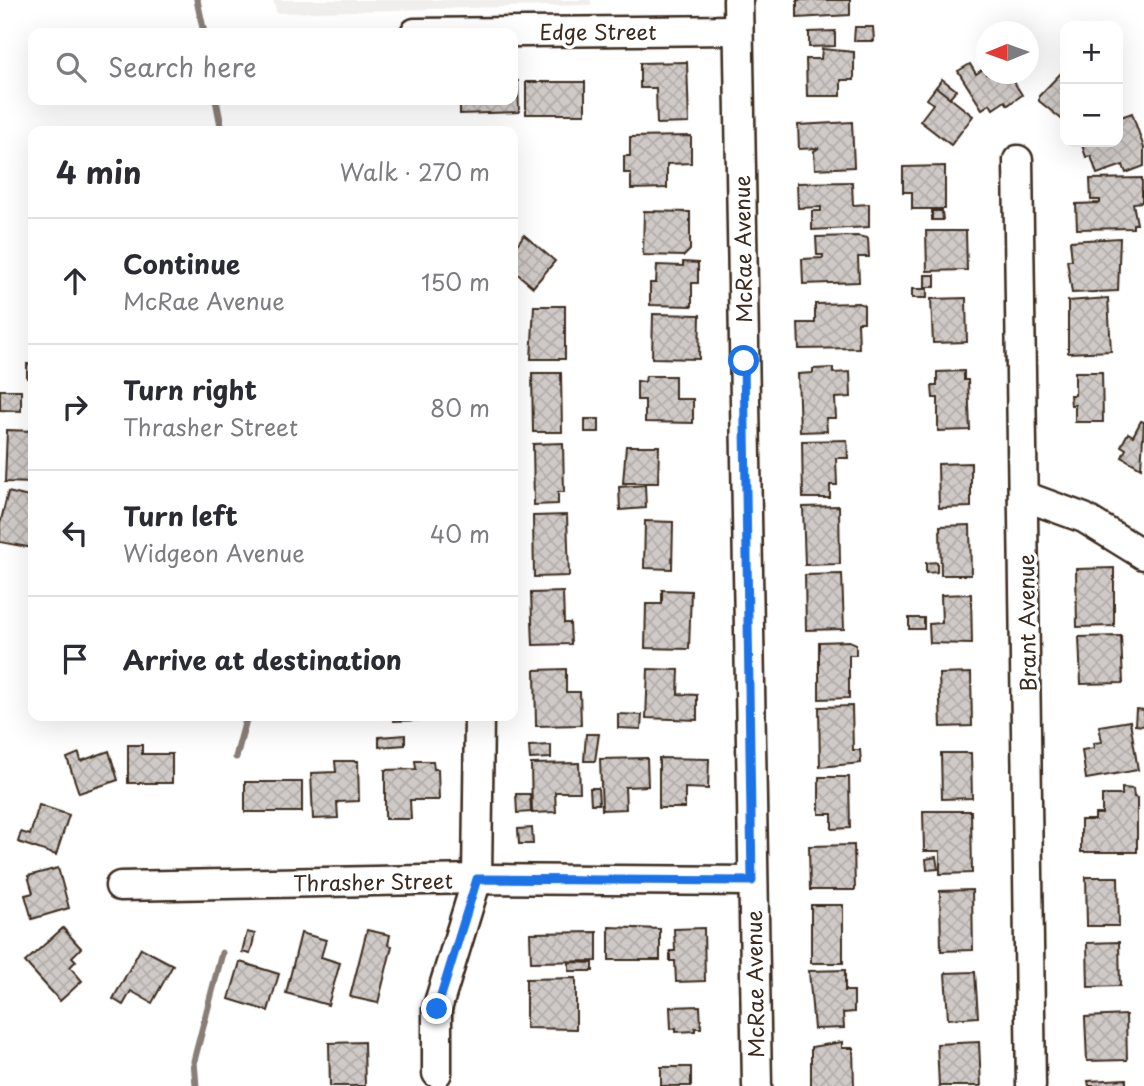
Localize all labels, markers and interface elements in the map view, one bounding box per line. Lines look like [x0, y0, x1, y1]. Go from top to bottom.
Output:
street label: Edge Street [540, 15, 657, 47]
north arrow [976, 21, 1039, 84]
map controls [1060, 21, 1123, 147]
button: + [1060, 21, 1123, 84]
search box [28, 28, 518, 105]
text: Search here [108, 47, 257, 86]
icon: search [52, 48, 90, 86]
button: − [1060, 84, 1123, 147]
text: 4 min [56, 149, 142, 194]
text: Walk · 270 m [340, 154, 490, 189]
street label: McRae Avenue [725, 175, 759, 323]
text: Continue [123, 244, 240, 283]
icon: ahead [56, 262, 94, 300]
text: 150 m [421, 264, 490, 299]
text: McRae Avenue [123, 283, 285, 318]
route start [728, 345, 759, 376]
text: Turn right [123, 370, 257, 409]
icon: right [56, 388, 94, 426]
text: 80 m [430, 390, 490, 425]
text: Thrasher Street [123, 409, 298, 444]
text: Turn left [123, 496, 238, 535]
icon: left [56, 514, 94, 552]
text: 40 m [430, 516, 490, 551]
text: Widgeon Avenue [123, 535, 305, 570]
street label: Brant Avenue [1009, 554, 1043, 692]
icon: arrive [56, 640, 94, 678]
text: Arrive at destination [123, 640, 402, 679]
street label: Thrasher Street [293, 864, 453, 898]
street label: McRae Avenue [737, 910, 771, 1058]
route end [421, 993, 452, 1024]

